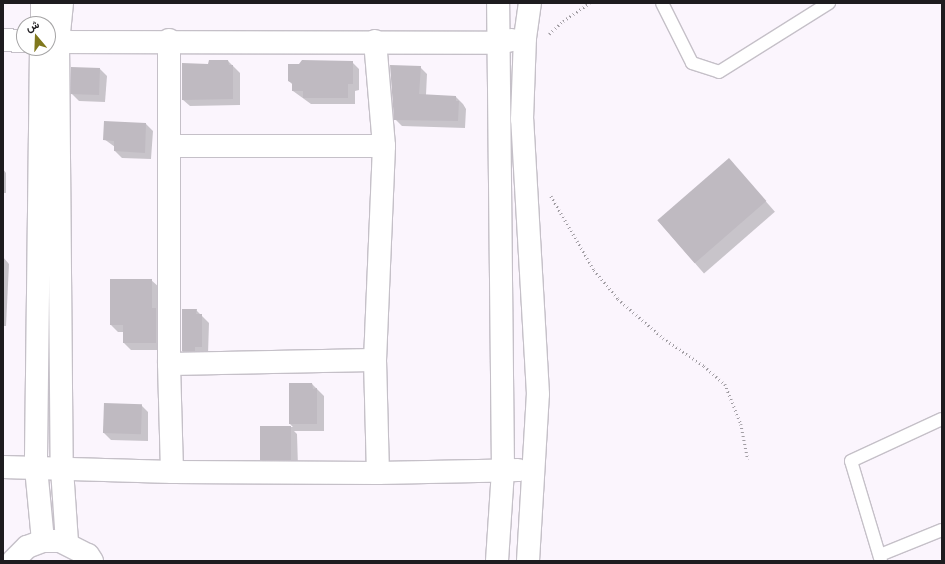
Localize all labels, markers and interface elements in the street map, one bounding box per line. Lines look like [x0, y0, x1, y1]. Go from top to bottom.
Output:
north arrow [16, 16, 56, 56]
text: ش [24, 16, 41, 34]

